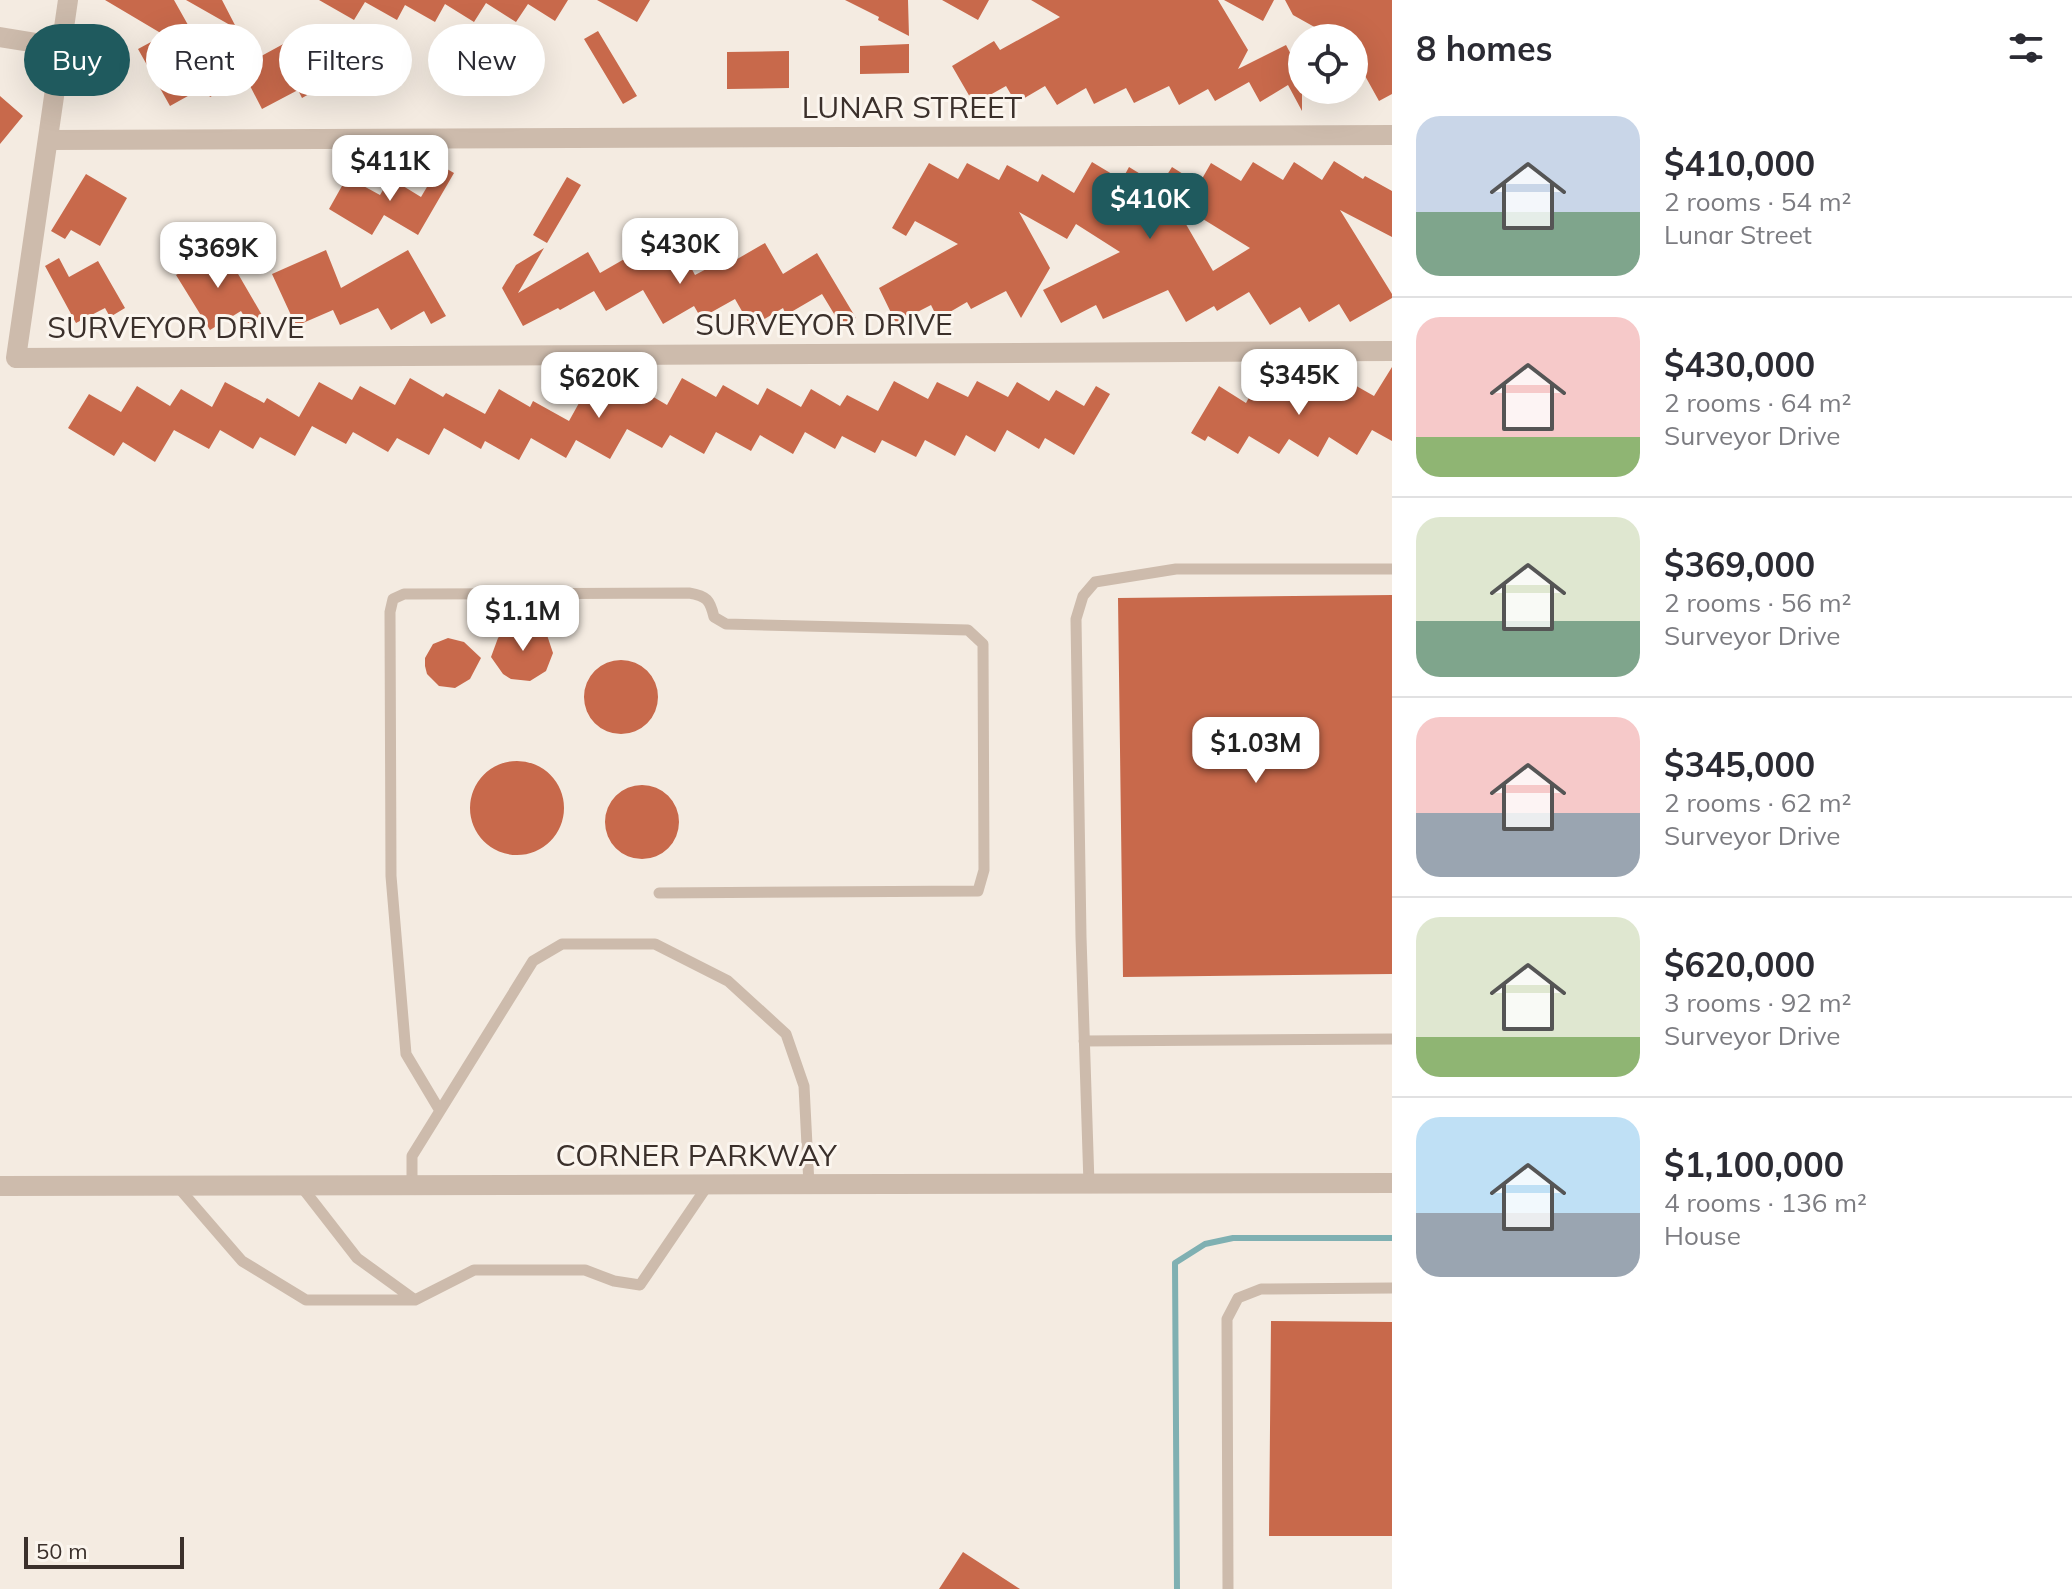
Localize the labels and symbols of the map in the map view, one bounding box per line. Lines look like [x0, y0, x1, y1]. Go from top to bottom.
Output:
street label: LUNAR STREET [802, 88, 1022, 126]
pin: $411K [334, 135, 446, 203]
pin: $410K [1094, 173, 1206, 241]
pin: $430K [624, 218, 736, 286]
pin: $369K [162, 222, 274, 290]
street label: SURVEYOR DRIVE [695, 305, 953, 343]
street label: SURVEYOR DRIVE [47, 308, 305, 346]
pin: $345K [1243, 349, 1355, 417]
pin: $620K [543, 352, 655, 420]
pin: $1.1M [467, 585, 579, 653]
pin: $1.03M [1191, 717, 1321, 785]
street label: CORNER PARKWAY [555, 1136, 837, 1174]
scale bar [24, 1533, 184, 1569]

